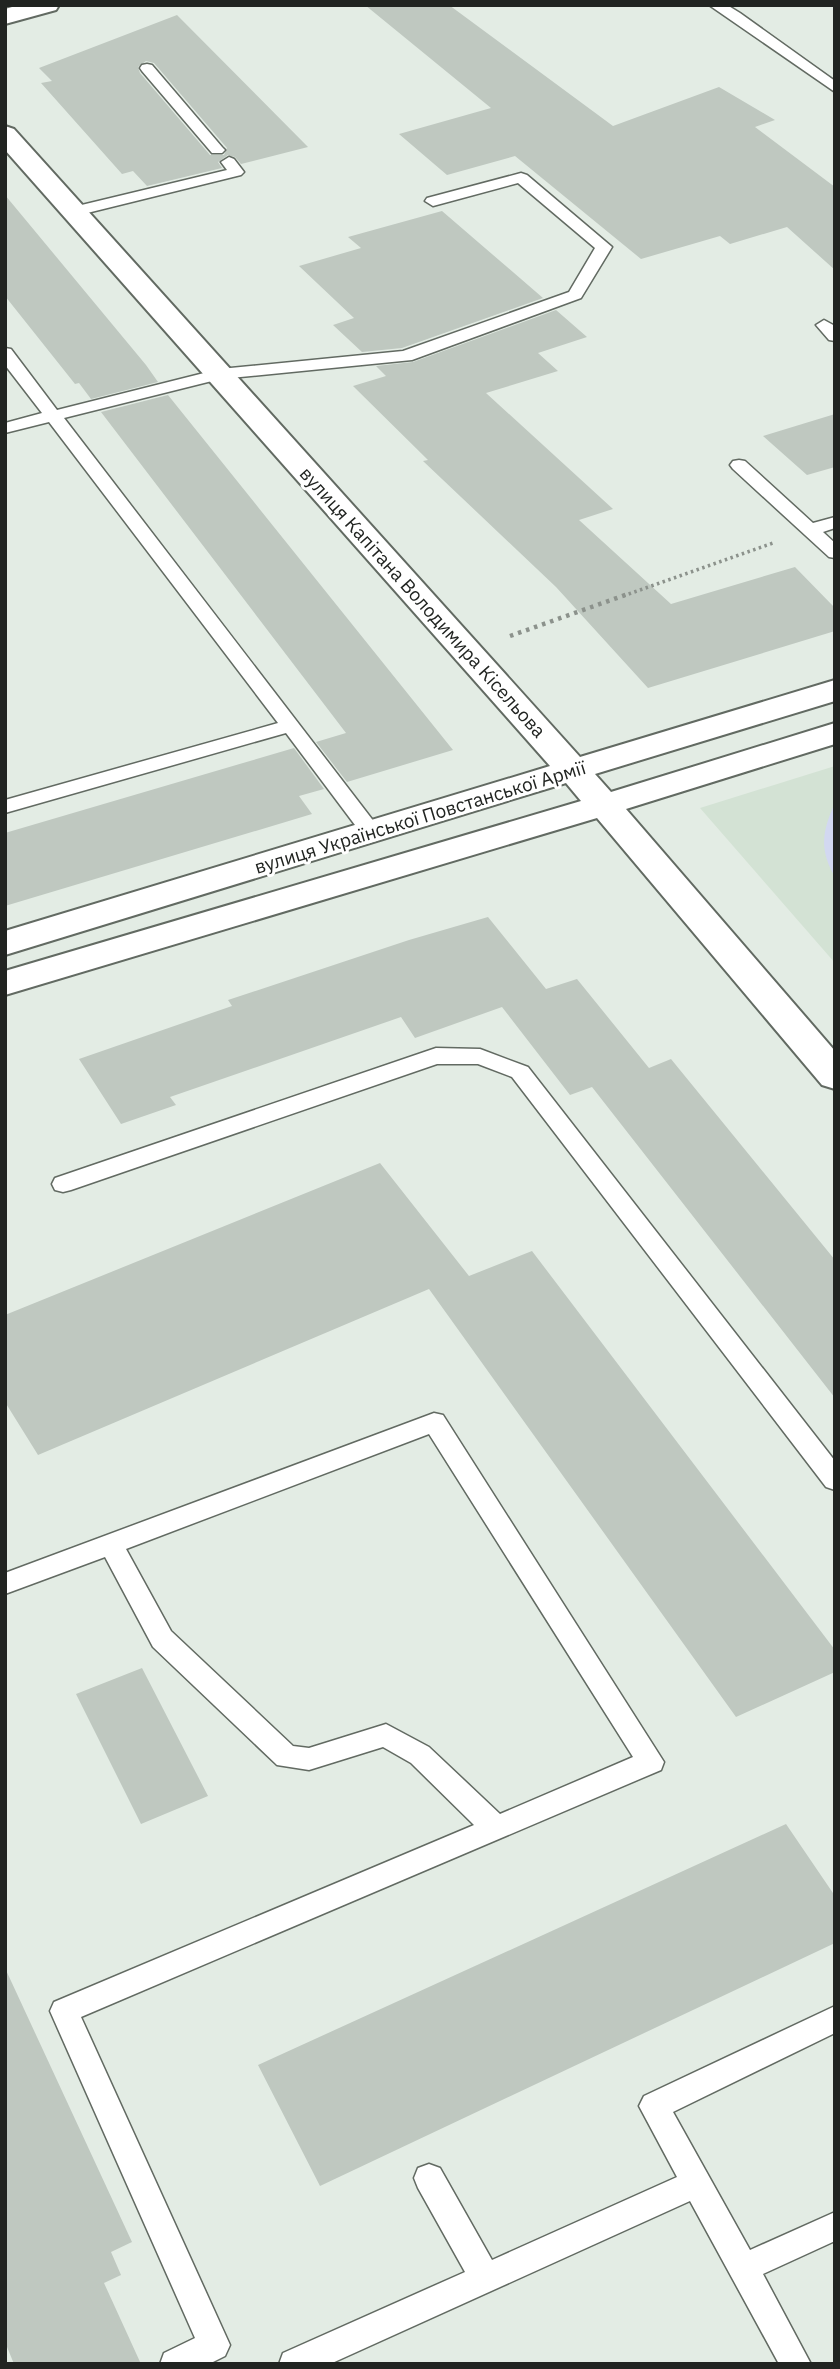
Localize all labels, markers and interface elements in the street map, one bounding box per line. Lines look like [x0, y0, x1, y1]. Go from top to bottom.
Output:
street label: вулиця Капітана Володимира Кісельова [295, 462, 551, 742]
street label: вулиця Української Повстанської Армії [252, 755, 590, 879]

